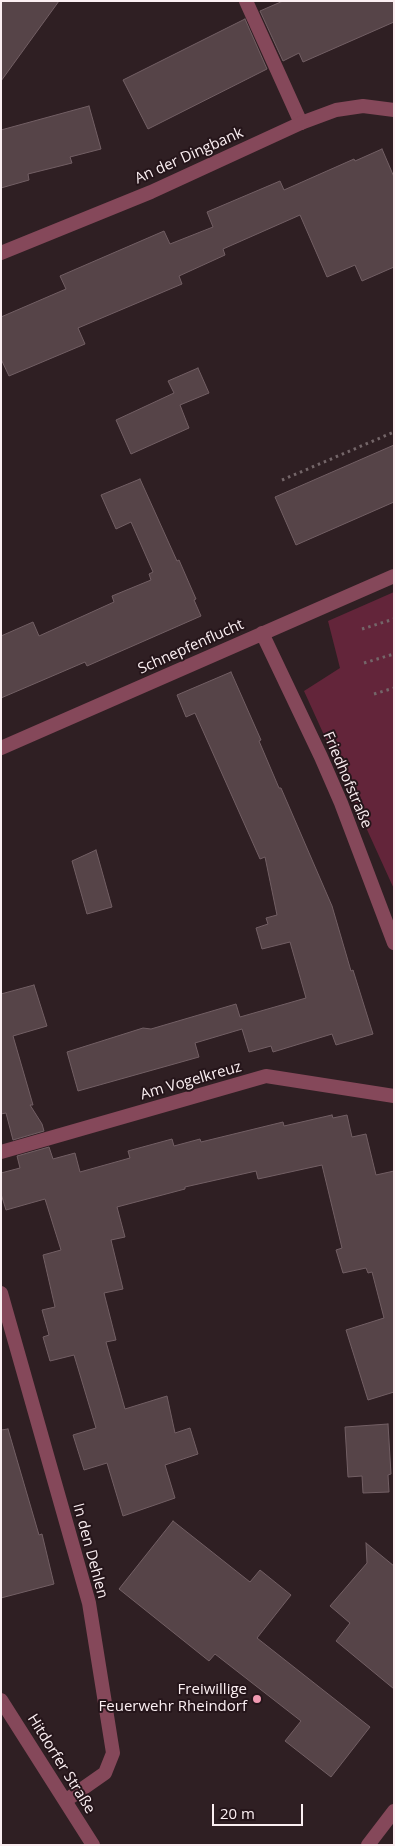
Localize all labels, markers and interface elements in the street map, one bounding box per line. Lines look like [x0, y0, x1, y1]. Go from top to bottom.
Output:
street label: An der Dingbank [132, 124, 246, 188]
street label: Schnepfenflucht [135, 616, 247, 678]
street label: Friedhofstraße [319, 729, 375, 831]
street label: Am Vogelkreuz [138, 1058, 244, 1104]
street label: In den Dehlen [69, 1501, 111, 1601]
place label: Freiwillige Feuerwehr Rheindorf [99, 1681, 247, 1716]
marker: Freiwillige Feuerwehr Rheindorf [251, 1693, 263, 1705]
street label: Hitdorfer Straße [23, 1711, 99, 1817]
scale bar [215, 1794, 306, 1826]
text: 20 m [220, 1803, 255, 1823]

